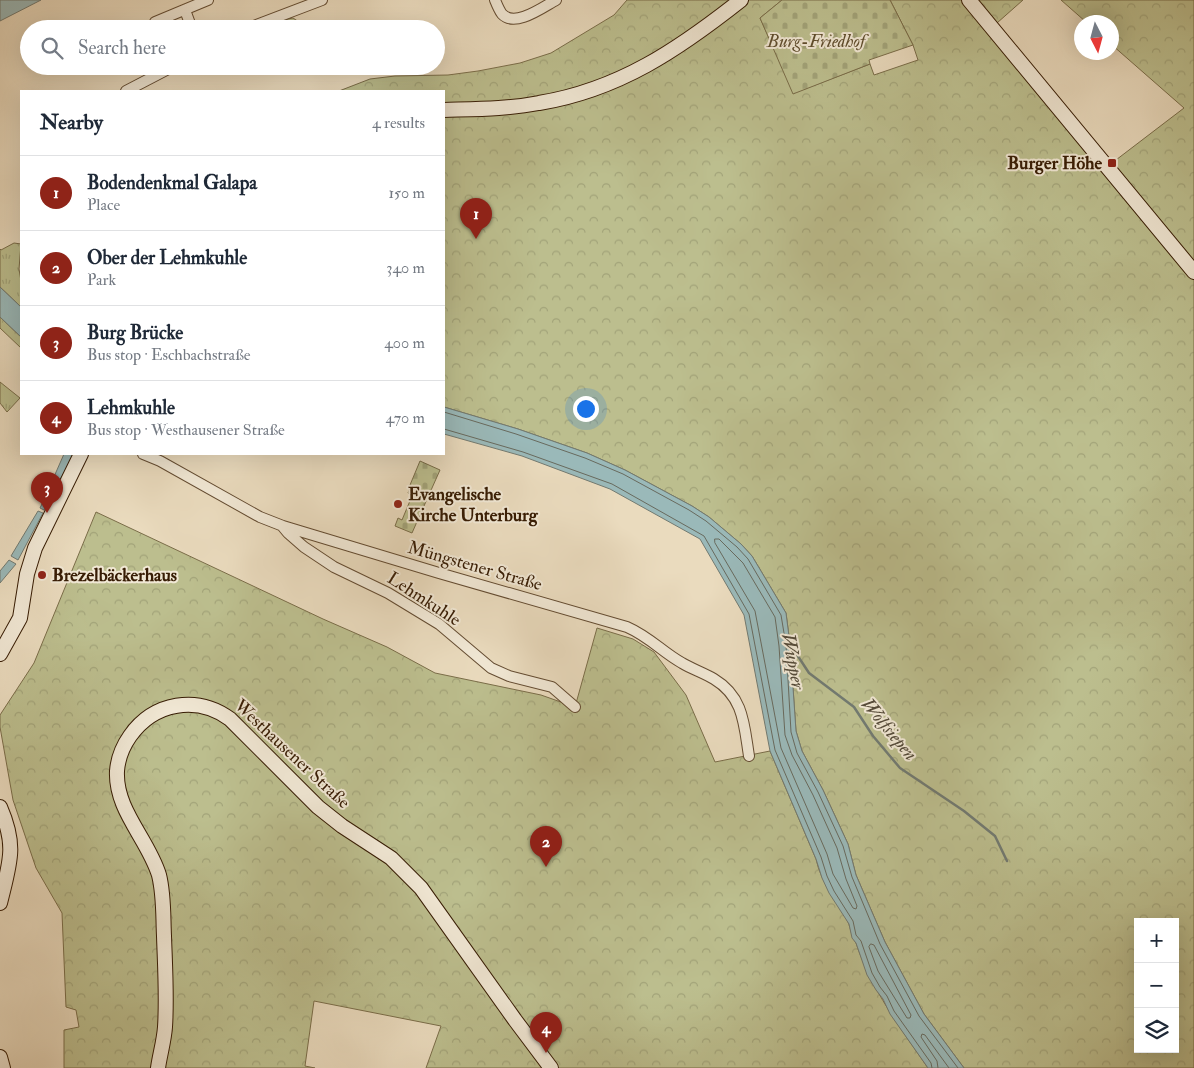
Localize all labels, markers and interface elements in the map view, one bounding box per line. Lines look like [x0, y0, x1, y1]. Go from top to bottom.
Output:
north arrow [1074, 15, 1119, 60]
search box [20, 20, 445, 75]
park label: Burg-Friedhof [766, 30, 870, 53]
icon: search [38, 34, 66, 62]
text: Search here [78, 36, 166, 60]
text: Nearby [40, 109, 103, 136]
text: 4 results [372, 113, 425, 133]
place label: Burger Höhe [1007, 152, 1102, 175]
marker: Burger Höhe [1106, 157, 1118, 169]
text: Bodendenkmal Galapa [87, 171, 257, 195]
text: 1 [53, 183, 59, 203]
text: 150 m [388, 183, 425, 203]
text: Place [87, 195, 120, 215]
pin: 1 [460, 198, 492, 239]
text: Ober der Lehmkuhle [87, 246, 247, 270]
text: 2 [52, 258, 60, 278]
text: 340 m [386, 258, 425, 278]
text: Park [87, 270, 116, 290]
text: Burg Brücke [87, 321, 183, 345]
text: 3 [53, 333, 59, 353]
text: 400 m [384, 333, 425, 353]
text: Bus stop · Eschbachstraße [87, 345, 250, 365]
text: Lehmkuhle [87, 396, 175, 420]
your location [573, 396, 599, 422]
text: 4 [52, 408, 60, 428]
text: 470 m [385, 408, 425, 428]
text: Bus stop · Westhausener Straße [87, 420, 285, 440]
pin: 3 [31, 472, 63, 513]
place label: Evangelische Kirche Unterburg [408, 483, 539, 527]
marker: Evangelische Kirche Unterburg [392, 498, 404, 510]
street label: Müngstener Straße [405, 536, 545, 596]
place label: Brezelbäckerhaus [52, 564, 177, 587]
street label: Lehmkuhle [383, 567, 466, 632]
marker: Brezelbäckerhaus [36, 569, 48, 581]
water label: Wupper [776, 631, 810, 692]
water label: Wolfsiepen [856, 693, 922, 765]
street label: Westhausener Straße [228, 694, 355, 814]
pin: 2 [530, 826, 562, 867]
map controls [1134, 918, 1179, 1053]
button: + [1134, 918, 1179, 963]
button: − [1134, 963, 1179, 1008]
button: layers [1134, 1008, 1179, 1053]
pin: 4 [530, 1012, 562, 1053]

